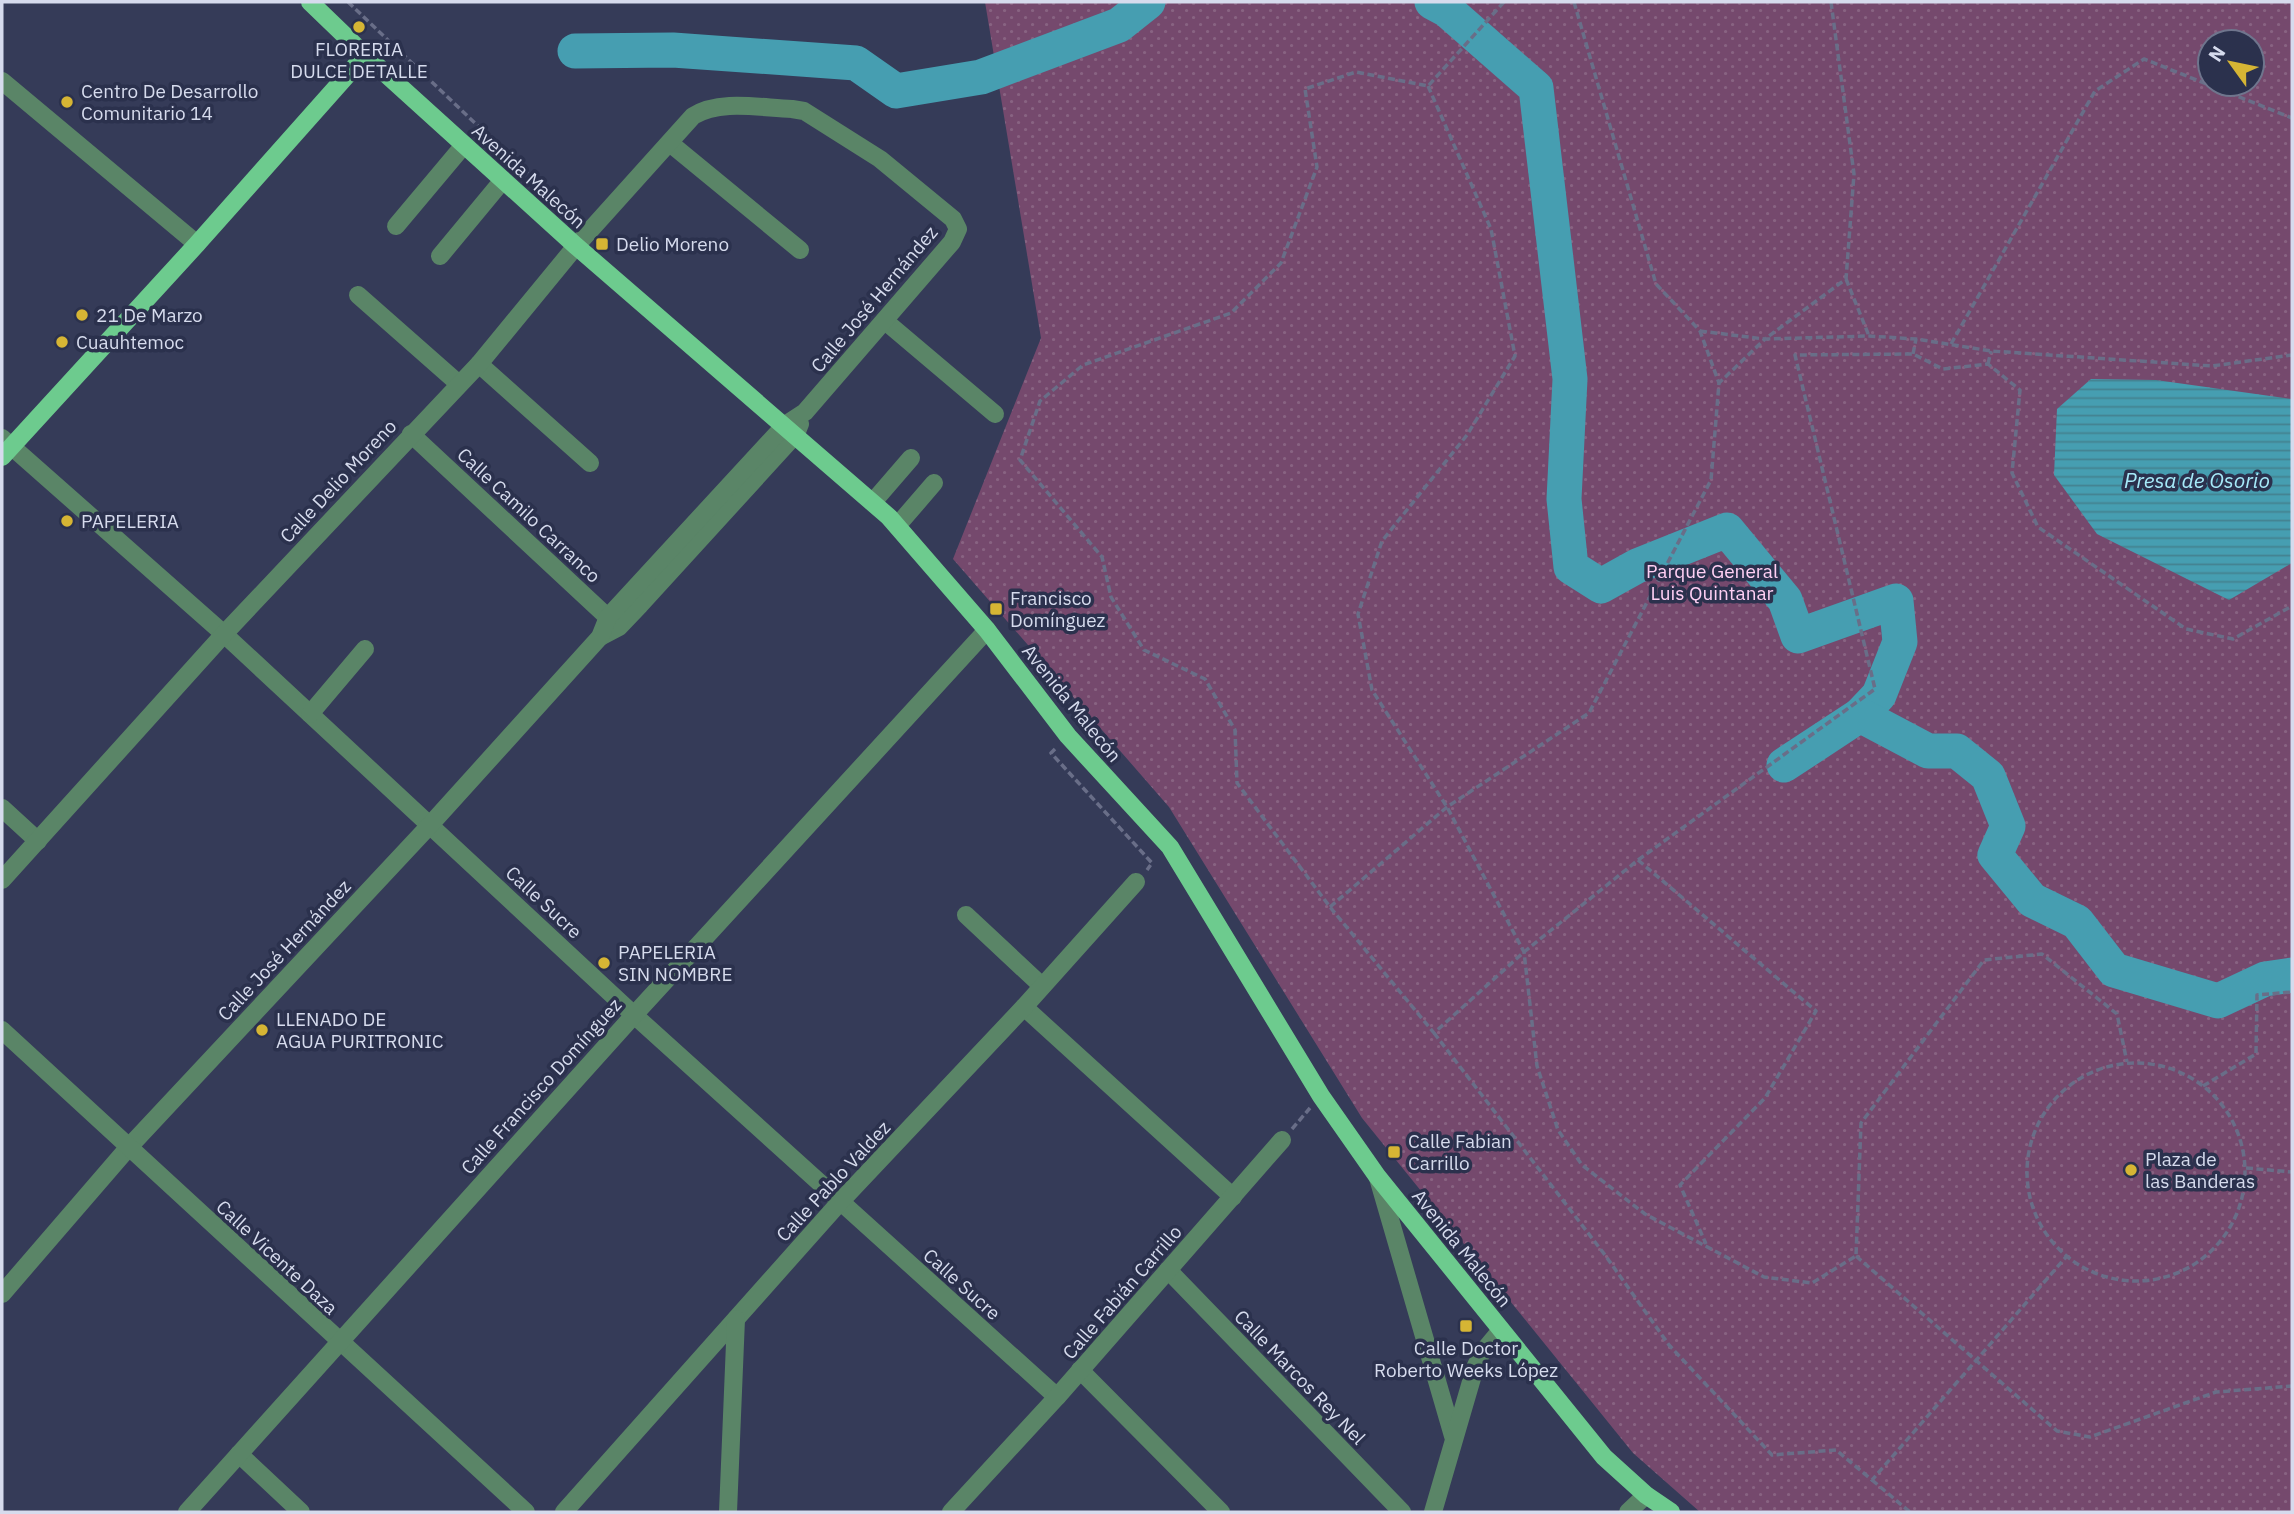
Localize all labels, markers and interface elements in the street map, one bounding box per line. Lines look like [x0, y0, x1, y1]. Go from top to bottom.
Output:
marker: FLORERIA DULCE DETALLE [351, 19, 367, 35]
north arrow [2196, 28, 2266, 98]
place label: FLORERIA DULCE DETALLE [290, 37, 428, 83]
text: N [2203, 41, 2231, 66]
place label: Centro De Desarrollo Comunitario 14 [81, 79, 258, 125]
marker: Centro De Desarrollo Comunitario 14 [59, 94, 75, 110]
street label: Avenida Malecón [467, 119, 591, 233]
street label: Calle José Hernández [806, 221, 943, 377]
place label: Delio Moreno [616, 232, 729, 256]
marker: Delio Moreno [594, 236, 610, 252]
place label: 21 De Marzo [96, 303, 203, 327]
marker: 21 De Marzo [74, 307, 90, 323]
place label: Cuauhtemoc [76, 330, 185, 354]
marker: Cuauhtemoc [54, 334, 70, 350]
street label: Calle Delio Moreno [275, 414, 401, 548]
street label: Calle Camilo Carranco [452, 442, 606, 588]
water label: Presa de Osorio [2124, 466, 2270, 494]
place label: PAPELERIA [81, 509, 179, 533]
marker: PAPELERIA [59, 513, 75, 529]
park label: Parque General Luis Quintanar [1646, 559, 1778, 605]
place label: Francisco Domínguez [1010, 586, 1106, 632]
marker: Francisco Domínguez [988, 601, 1004, 617]
street label: Avenida Malecón [1017, 639, 1127, 767]
street label: Calle Sucre [501, 861, 587, 943]
street label: Calle José Hernández [212, 874, 356, 1026]
place label: PAPELERIA SIN NOMBRE [618, 940, 733, 986]
marker: PAPELERIA SIN NOMBRE [596, 955, 612, 971]
street label: Calle Francisco Domínguez [456, 993, 627, 1179]
place label: LLENADO DE AGUA PURITRONIC [276, 1007, 444, 1053]
marker: LLENADO DE AGUA PURITRONIC [254, 1022, 270, 1038]
street label: Calle Pablo Valdez [771, 1116, 895, 1246]
place label: Calle Fabian Carrillo [1408, 1129, 1512, 1175]
marker: Calle Fabian Carrillo [1386, 1144, 1402, 1160]
place label: Plaza de las Banderas [2145, 1147, 2255, 1193]
marker: Plaza de las Banderas [2123, 1162, 2139, 1178]
street label: Avenida Malecón [1407, 1184, 1517, 1312]
street label: Calle Vicente Daza [211, 1195, 343, 1319]
street label: Calle Fabián Carrillo [1057, 1220, 1187, 1364]
street label: Calle Sucre [918, 1243, 1006, 1325]
street label: Calle Marcos Rey Nel [1229, 1304, 1371, 1450]
marker: Calle Doctor Roberto Weeks López [1458, 1318, 1474, 1334]
place label: Calle Doctor Roberto Weeks López [1374, 1336, 1558, 1382]

